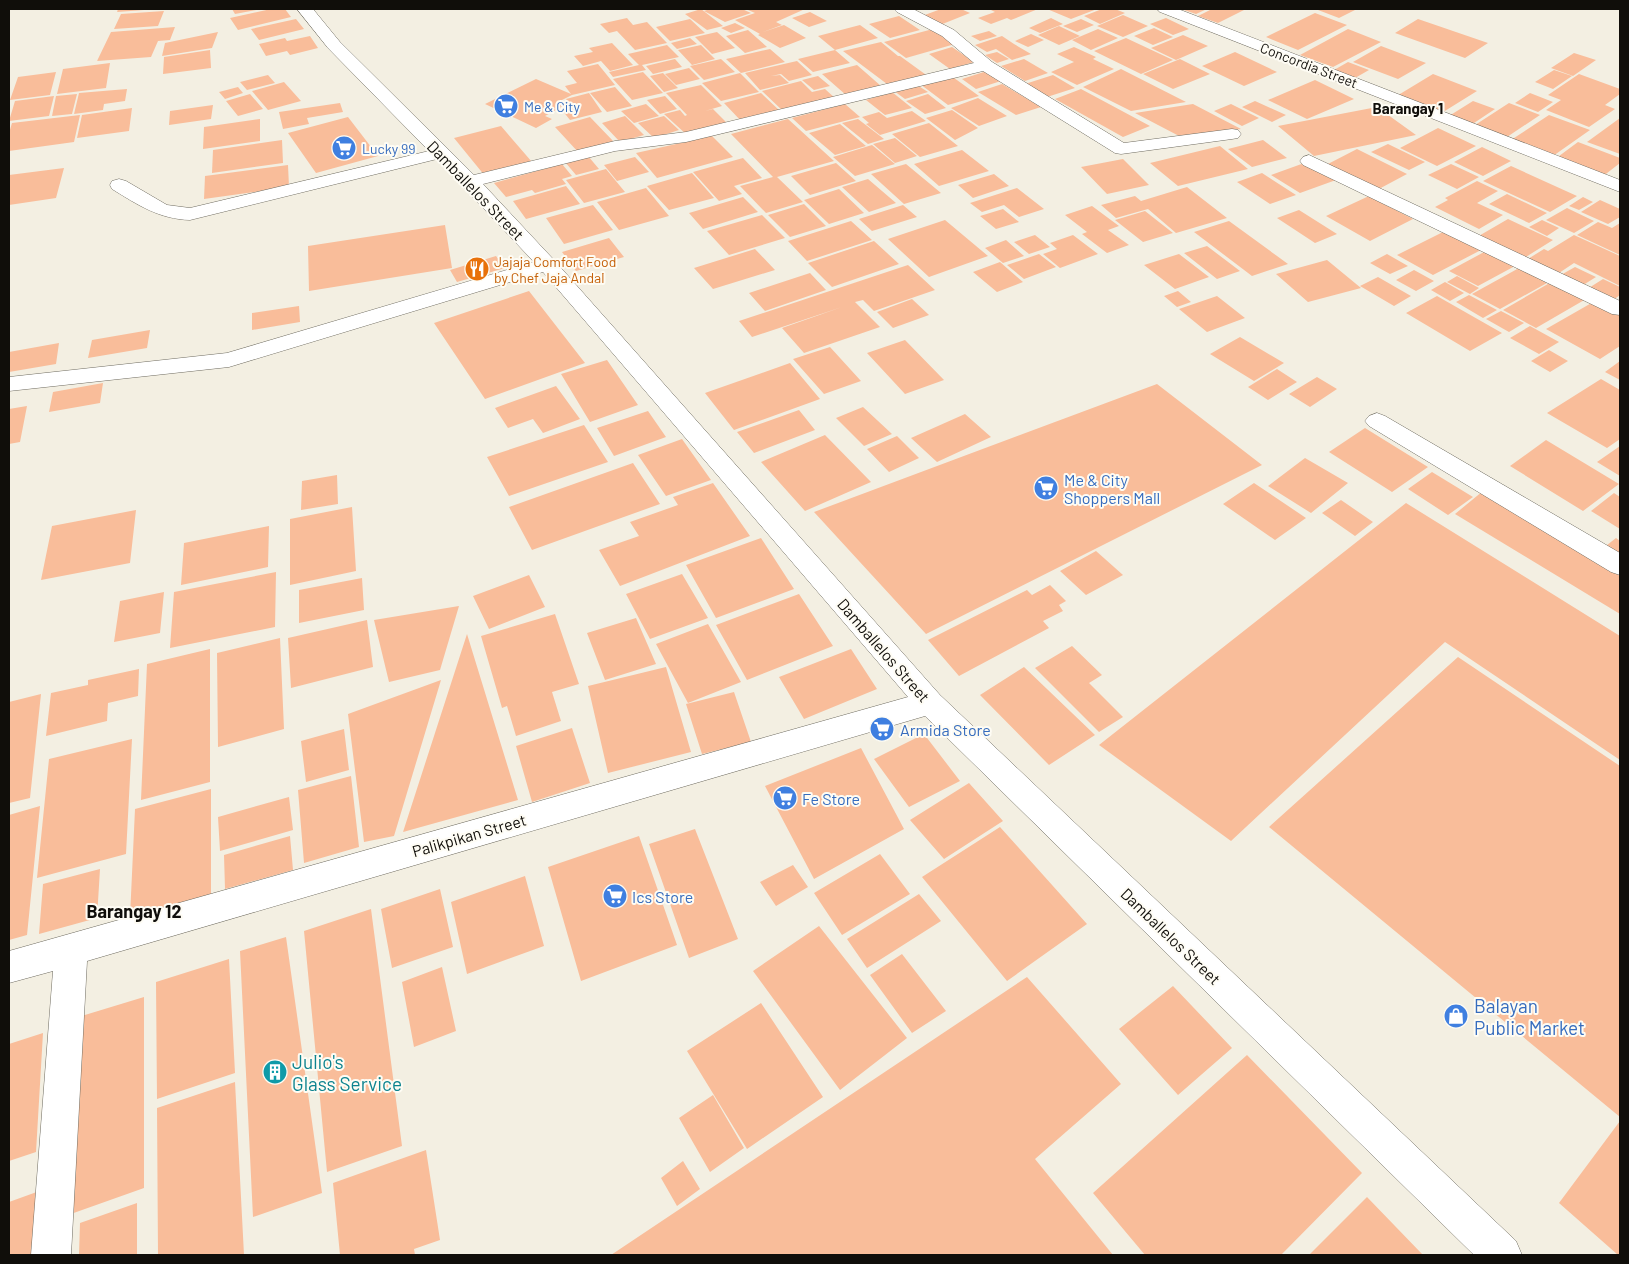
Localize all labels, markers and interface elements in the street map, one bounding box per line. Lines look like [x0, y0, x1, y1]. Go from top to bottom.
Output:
street label: Concordia Street [1258, 39, 1360, 91]
supermarket icon: Me & City [493, 93, 519, 119]
place label: Me & City [524, 98, 580, 115]
district label: Barangay 1 [1373, 99, 1443, 117]
supermarket icon: Lucky 99 [331, 135, 357, 161]
street label: Damballelos Street [424, 136, 528, 244]
place label: Lucky 99 [362, 140, 416, 157]
place label: Jajaja Comfort Food by Chef Jaja Andal [494, 253, 616, 286]
restaurant icon: Jajaja Comfort Food by Chef Jaja Andal [464, 256, 490, 282]
place label: Me & City Shoppers Mall [1064, 470, 1160, 507]
supermarket icon: Me & City Shoppers Mall [1033, 475, 1059, 501]
street label: Damballelos Street [834, 594, 934, 706]
supermarket icon: Armida Store [869, 716, 895, 742]
place label: Armida Store [900, 720, 991, 739]
supermarket icon: Fe Store [772, 785, 798, 811]
place label: Fe Store [802, 789, 860, 808]
street label: Palikpikan Street [410, 810, 528, 860]
supermarket icon: Ics Store [602, 883, 628, 909]
street label: Damballelos Street [1117, 884, 1225, 988]
place label: Ics Store [632, 887, 693, 906]
district label: Barangay 12 [86, 900, 182, 922]
place label: Balayan Public Market [1474, 994, 1585, 1039]
shop icon: Balayan Public Market [1443, 1003, 1469, 1029]
place label: Julio's Glass Service [292, 1050, 402, 1095]
building icon: Julio's Glass Service [262, 1059, 288, 1085]

